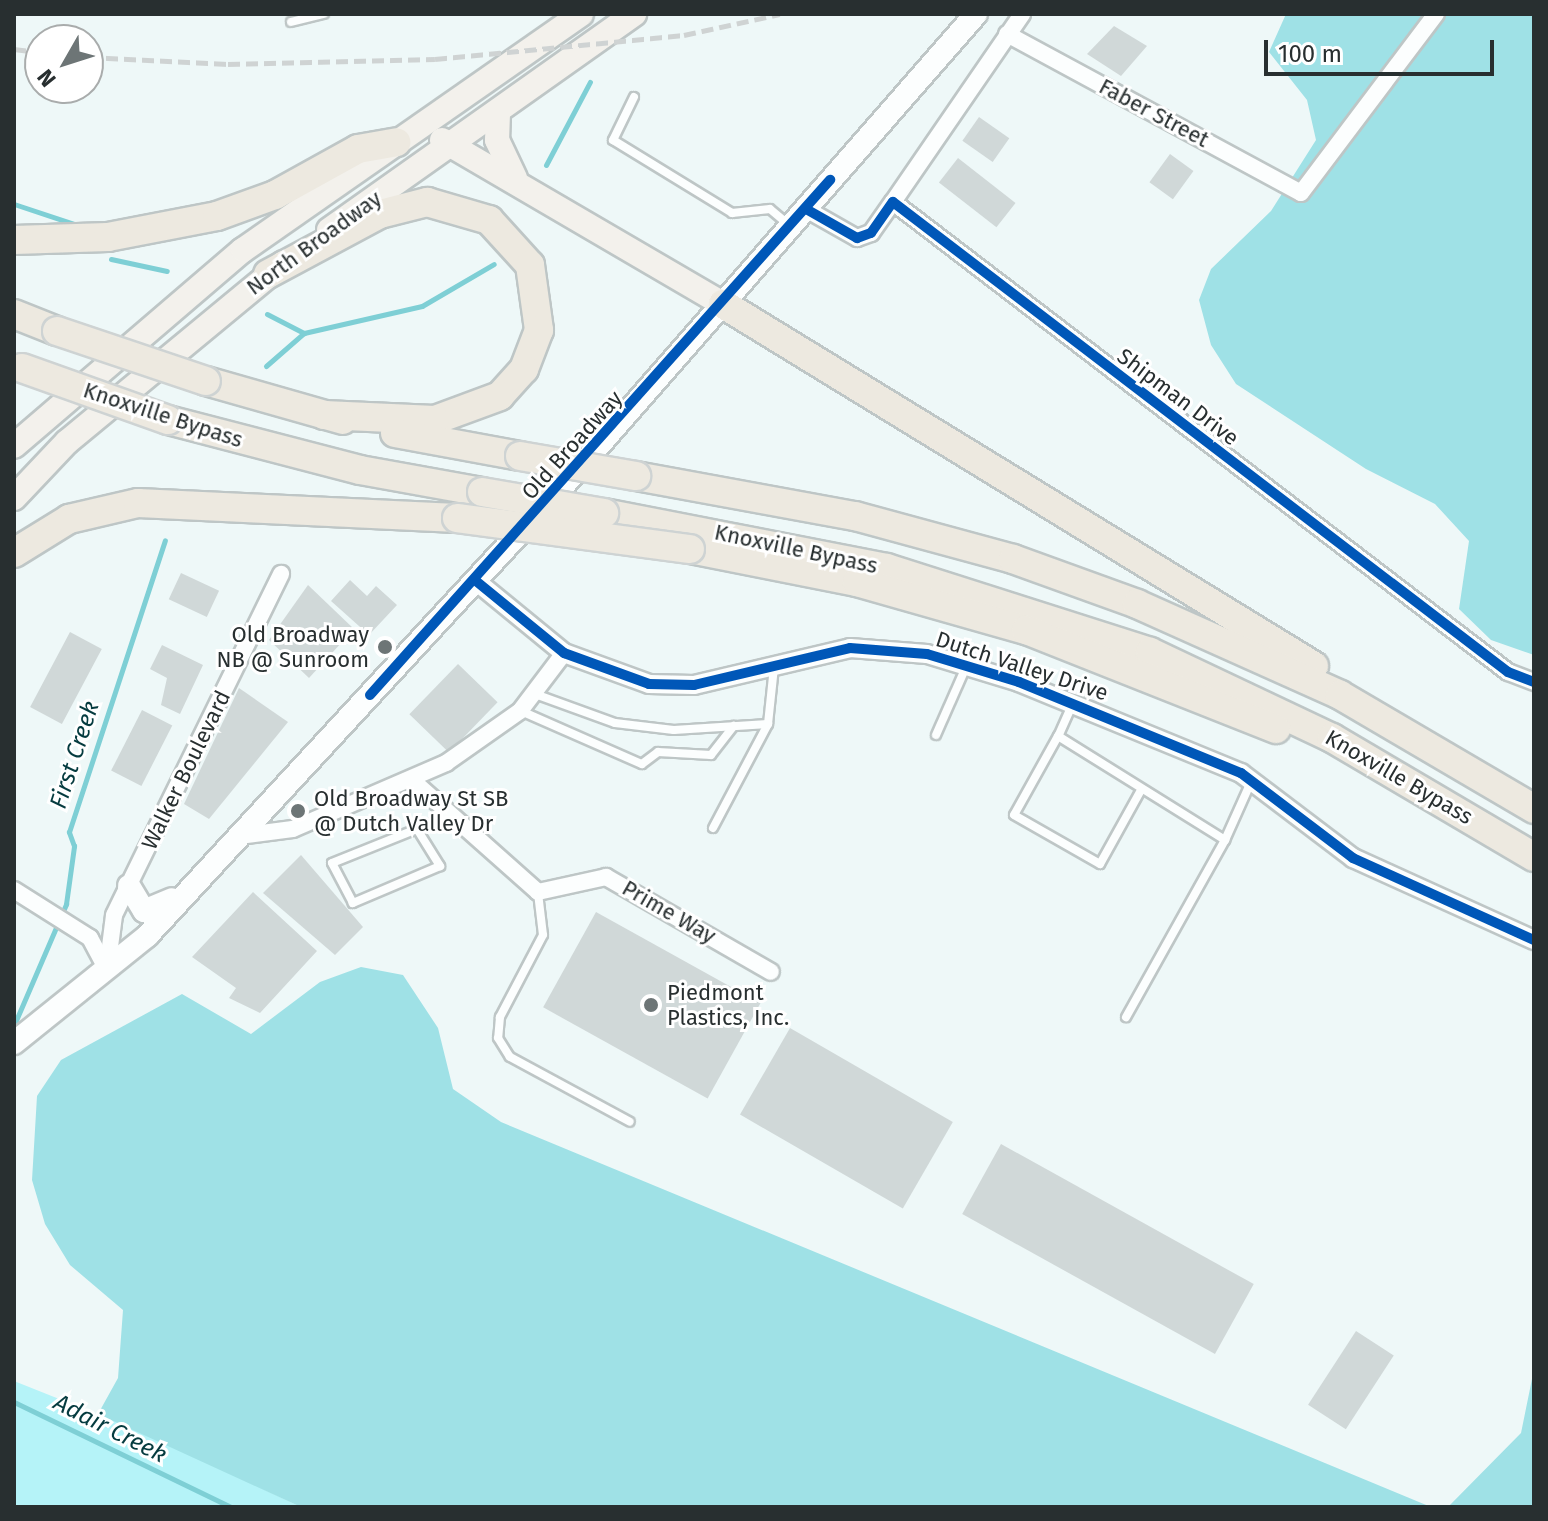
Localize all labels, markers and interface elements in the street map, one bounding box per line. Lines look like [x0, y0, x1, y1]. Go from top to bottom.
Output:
north arrow [24, 24, 104, 104]
scale bar [1268, 24, 1498, 74]
text: 100 m [1278, 40, 1342, 68]
text: N [31, 64, 62, 92]
street label: Faber Street [1095, 73, 1213, 153]
street label: North Broadway [242, 185, 386, 301]
street label: Shipman Drive [1112, 343, 1244, 451]
street label: Knoxville Bypass [80, 377, 246, 453]
street label: Old Broadway [516, 385, 628, 505]
street label: Knoxville Bypass [712, 519, 880, 579]
place label: Old Broadway NB @ Sunroom [216, 621, 369, 672]
street label: Dutch Valley Drive [932, 626, 1112, 706]
marker: Old Broadway NB @ Sunroom [376, 638, 394, 656]
street label: Walker Boulevard [136, 686, 236, 854]
water label: First Creek [44, 698, 106, 812]
street label: Knoxville Bypass [1321, 724, 1477, 830]
place label: Old Broadway St SB @ Dutch Valley Dr [314, 785, 508, 836]
marker: Old Broadway St SB @ Dutch Valley Dr [289, 802, 307, 820]
street label: Prime Way [618, 875, 720, 949]
place label: Piedmont Plastics, Inc. [667, 979, 789, 1030]
marker: Piedmont Plastics, Inc. [642, 996, 660, 1014]
water label: Adair Creek [49, 1388, 171, 1470]

